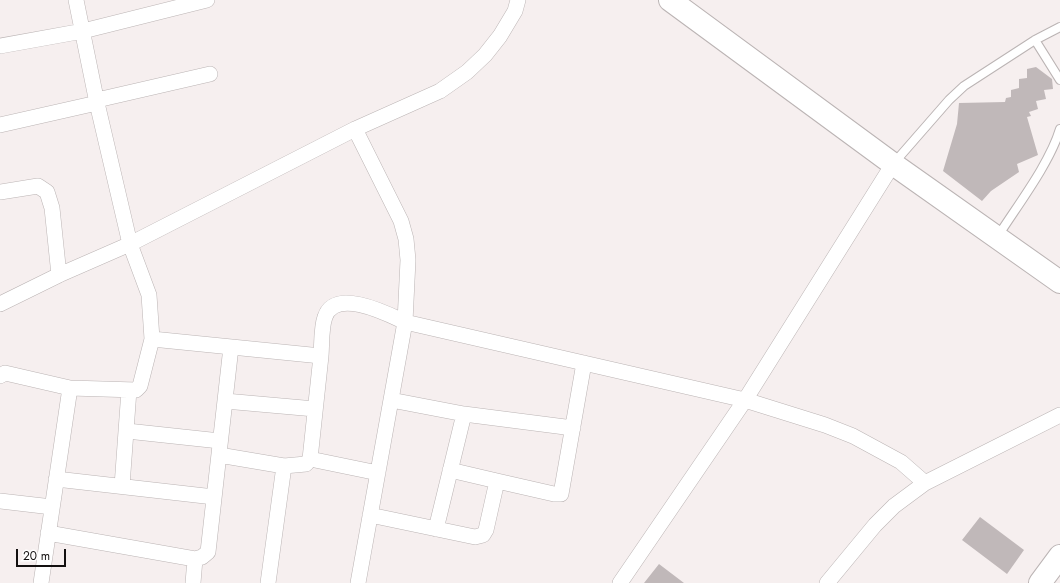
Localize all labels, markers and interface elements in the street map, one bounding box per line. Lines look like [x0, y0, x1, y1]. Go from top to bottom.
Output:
scale bar [18, 541, 68, 567]
text: 20 m [23, 547, 50, 565]

